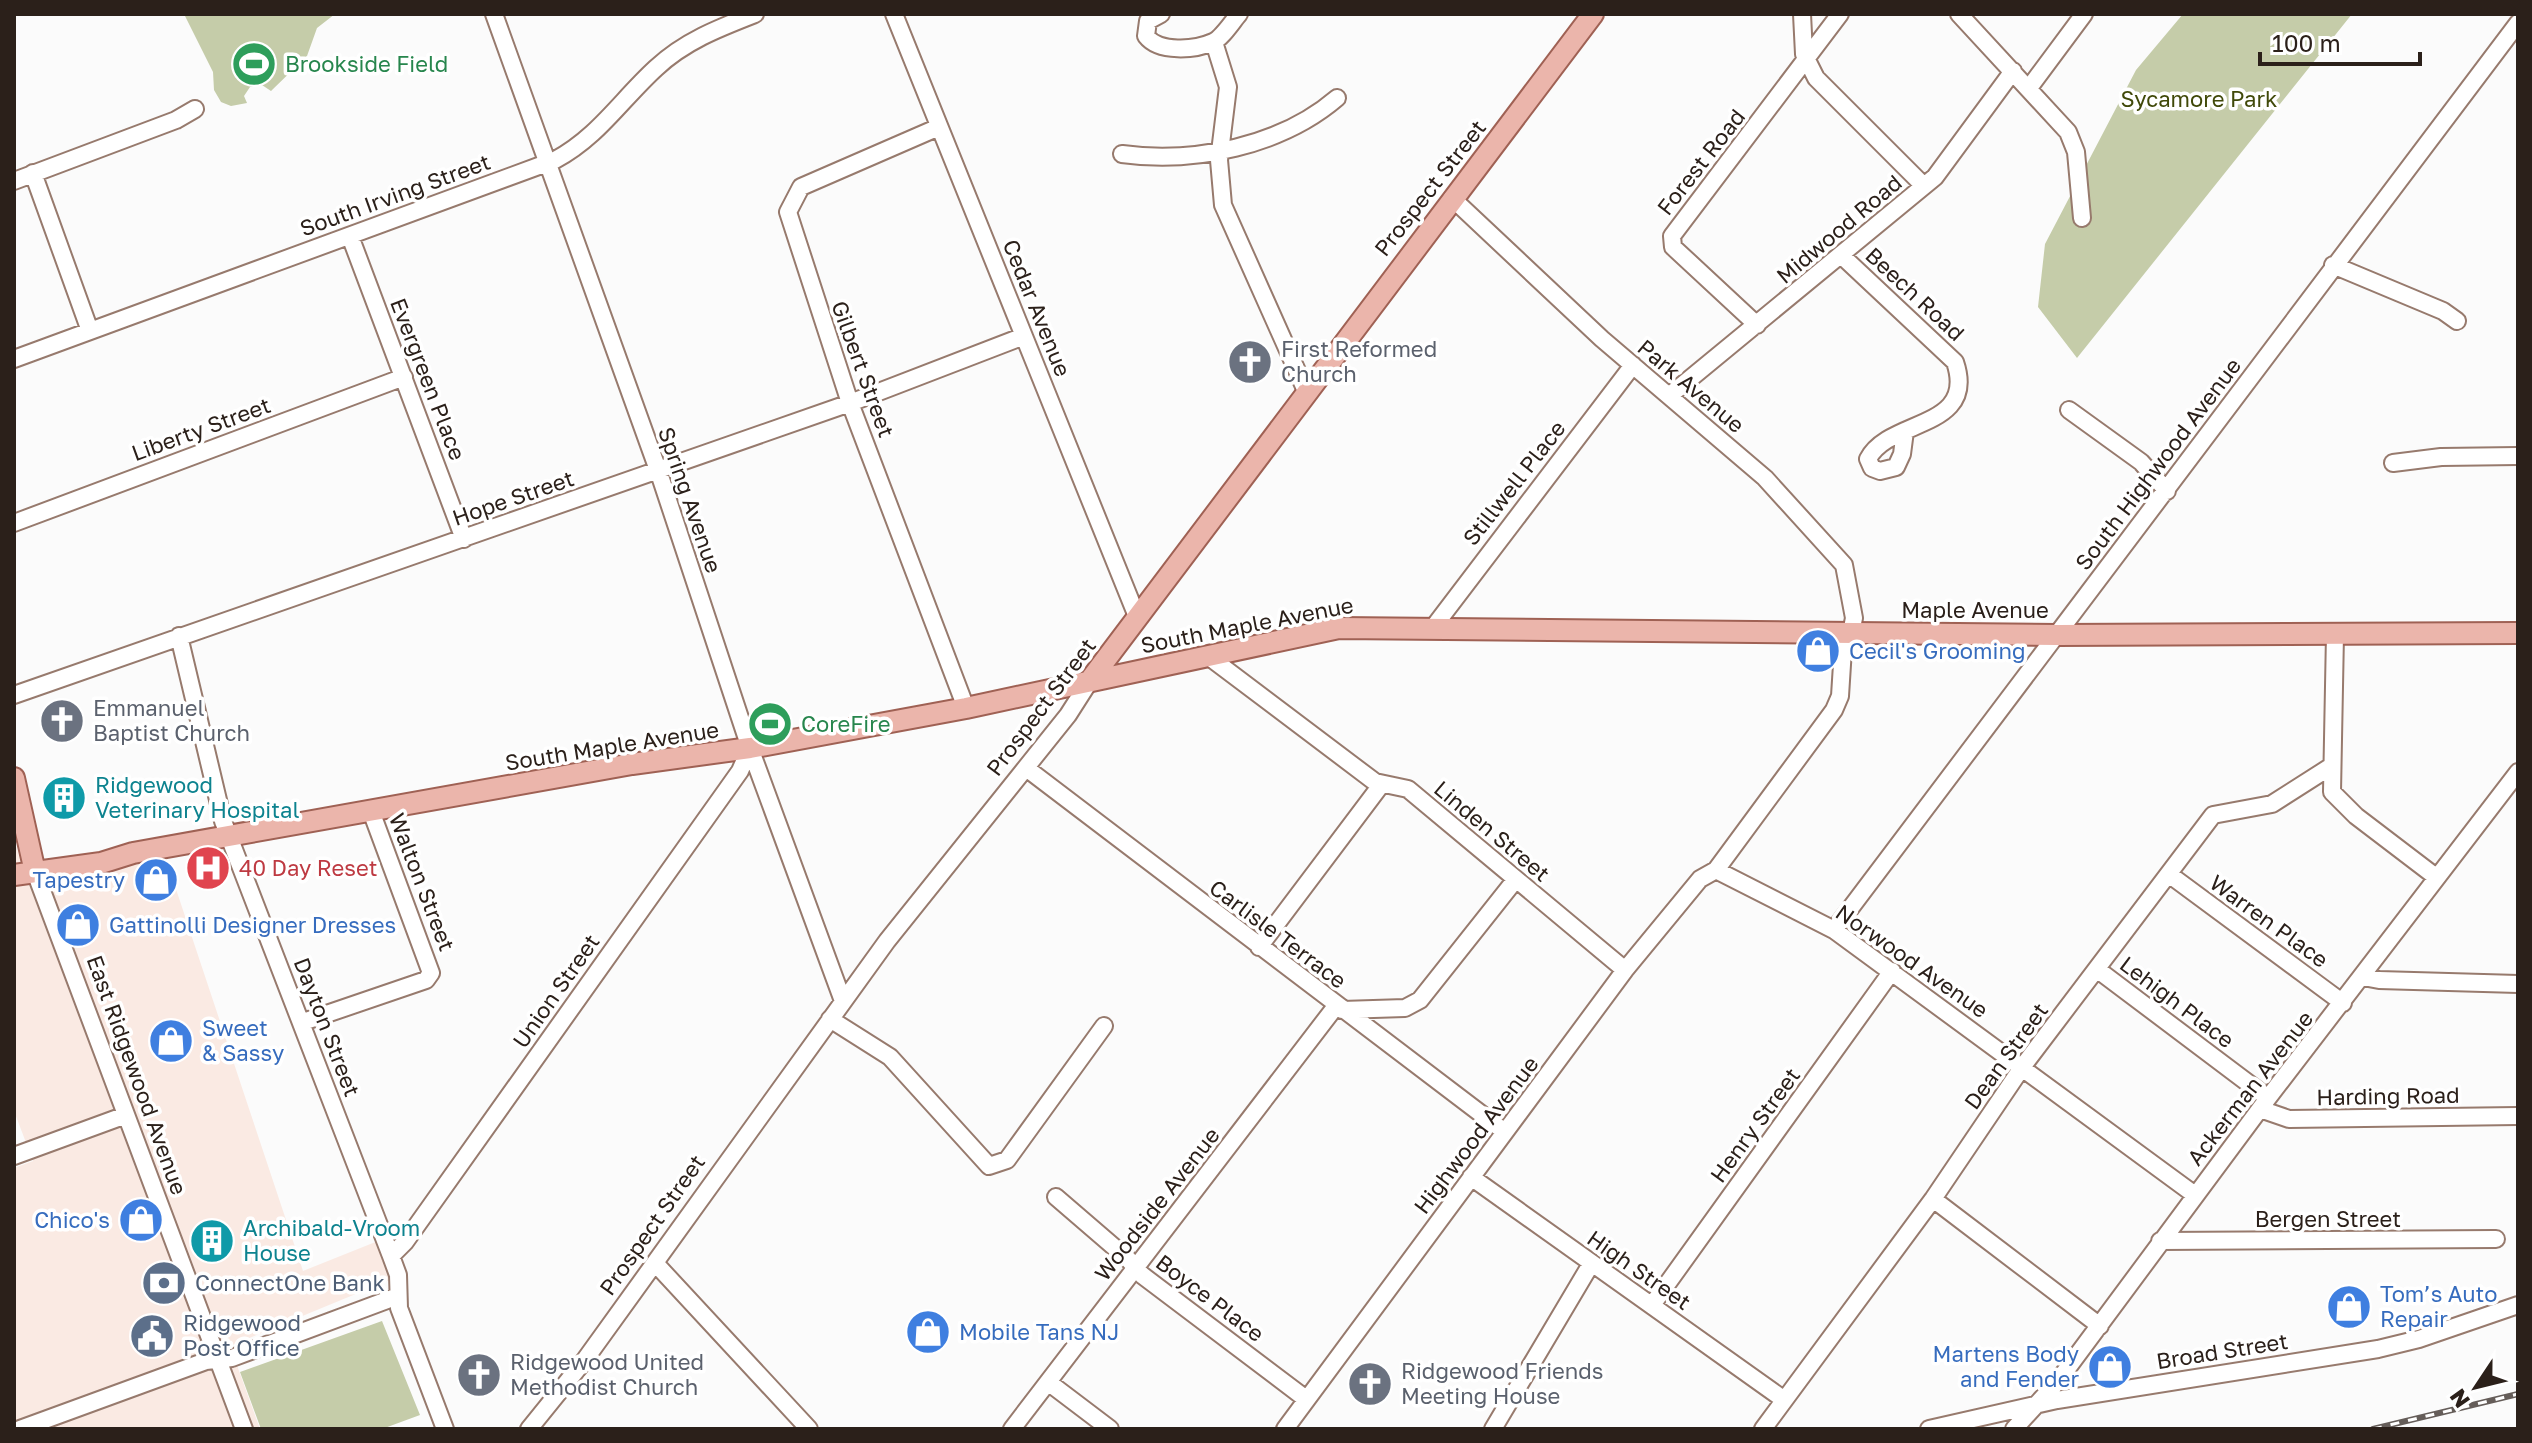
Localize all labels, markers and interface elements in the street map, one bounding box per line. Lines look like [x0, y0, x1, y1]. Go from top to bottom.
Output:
scale bar [2260, 16, 2420, 66]
text: 100 m [2272, 28, 2341, 57]
sports icon: Brookside Field [230, 40, 278, 88]
place label: Brookside Field [285, 50, 448, 77]
park label: Sycamore Park [2120, 85, 2278, 112]
street label: Forest Road [1651, 103, 1750, 220]
street label: Prospect Street [1368, 114, 1491, 261]
street label: South Irving Street [296, 148, 494, 241]
street label: Midwood Road [1771, 168, 1907, 289]
street label: Cedar Avenue [998, 235, 1077, 380]
street label: Beech Road [1860, 241, 1970, 346]
street label: Evergreen Place [385, 294, 472, 464]
street label: Gilbert Street [826, 297, 901, 441]
street label: Park Avenue [1633, 333, 1750, 438]
place label: First Reformed Church [1281, 335, 1437, 387]
church icon: First Reformed Church [1226, 338, 1274, 386]
street label: South Highwood Avenue [2069, 352, 2246, 575]
street label: Liberty Street [128, 391, 274, 466]
street label: Stillwell Place [1457, 415, 1571, 550]
street label: Spring Avenue [653, 423, 728, 576]
street label: Hope Street [448, 464, 577, 531]
street label: South Maple Avenue [1138, 591, 1356, 658]
street label: Maple Avenue [1901, 596, 2049, 623]
shop icon: Cecil's Grooming [1794, 627, 1842, 675]
street label: Prospect Street [980, 633, 1101, 781]
place label: Cecil's Grooming [1849, 637, 2025, 664]
place label: Emmanuel Baptist Church [93, 694, 250, 746]
church icon: Emmanuel Baptist Church [38, 697, 86, 745]
sports icon: CoreFire [746, 700, 794, 748]
place label: CoreFire [801, 710, 890, 737]
street label: South Maple Avenue [503, 715, 721, 776]
place label: Ridgewood Veterinary Hospital [95, 771, 300, 823]
building icon: Ridgewood Veterinary Hospital [40, 774, 88, 822]
street label: Linden Street [1429, 775, 1556, 887]
street label: Walton Street [384, 809, 461, 955]
hospital icon: 40 Day Reset [184, 844, 232, 892]
place label: 40 Day Reset [239, 854, 378, 881]
shop icon: Tapestry [132, 856, 180, 904]
place label: Tapestry [33, 866, 125, 893]
street label: Warren Place [2205, 869, 2334, 973]
street label: Carlisle Terrace [1205, 873, 1352, 994]
street label: Norwood Avenue [1831, 898, 1994, 1023]
shop icon: Gattinolli Designer Dresses [54, 901, 102, 949]
place label: Gattinolli Designer Dresses [109, 911, 396, 938]
street label: Union Street [506, 929, 605, 1053]
street label: Lehigh Place [2115, 950, 2240, 1053]
street label: East Ridgewood Avenue [82, 951, 193, 1198]
street label: Dayton Street [289, 954, 366, 1100]
street label: Dean Street [1958, 997, 2053, 1114]
street label: Ackerman Avenue [2181, 1005, 2318, 1170]
place label: Sweet & Sassy [202, 1014, 284, 1066]
shop icon: Sweet & Sassy [147, 1017, 195, 1065]
street label: Highwood Avenue [1408, 1051, 1544, 1219]
street label: Henry Street [1704, 1062, 1805, 1187]
street label: Harding Road [2316, 1081, 2460, 1110]
street label: Woodside Avenue [1088, 1122, 1225, 1286]
street label: Prospect Street [593, 1149, 710, 1300]
shop icon: Chico's [117, 1196, 165, 1244]
street label: Bergen Street [2255, 1205, 2401, 1232]
place label: Chico's [34, 1206, 110, 1233]
place label: Archibald-Vroom House [243, 1214, 420, 1266]
building icon: Archibald-Vroom House [188, 1217, 236, 1265]
street label: High Street [1582, 1224, 1696, 1315]
street label: Boyce Place [1151, 1248, 1270, 1347]
bank icon: ConnectOne Bank [140, 1259, 188, 1307]
place label: ConnectOne Bank [195, 1269, 385, 1296]
place label: Tom’s Auto Repair [2380, 1280, 2497, 1332]
shop icon: Tom’s Auto Repair [2325, 1283, 2373, 1331]
shop icon: Mobile Tans NJ [904, 1308, 952, 1356]
place label: Ridgewood Post Office [183, 1309, 301, 1361]
public building icon: Ridgewood Post Office [128, 1312, 176, 1360]
place label: Mobile Tans NJ [959, 1318, 1119, 1345]
street label: Broad Street [2154, 1327, 2290, 1374]
place label: Martens Body and Fender [1933, 1340, 2079, 1392]
shop icon: Martens Body and Fender [2086, 1343, 2134, 1391]
north arrow [2436, 1347, 2516, 1427]
place label: Ridgewood United Methodist Church [510, 1348, 704, 1400]
church icon: Ridgewood United Methodist Church [455, 1351, 503, 1399]
place label: Ridgewood Friends Meeting House [1401, 1357, 1604, 1409]
church icon: Ridgewood Friends Meeting House [1346, 1360, 1394, 1408]
text: N [2443, 1384, 2475, 1413]

